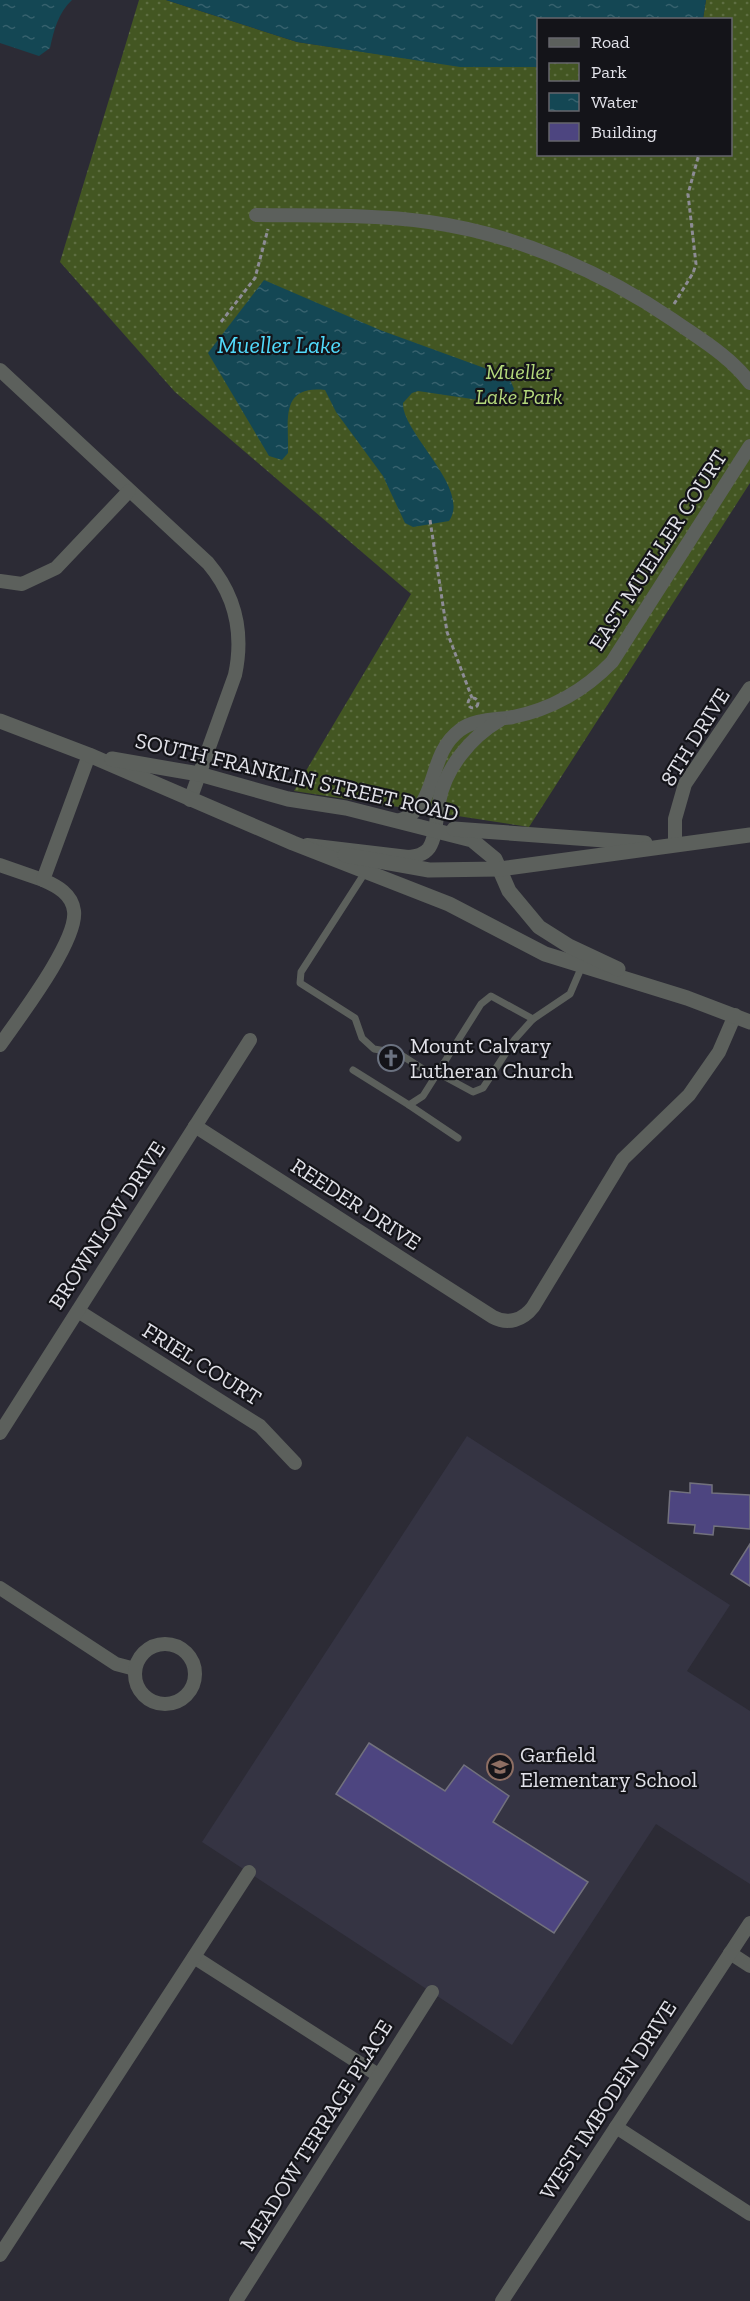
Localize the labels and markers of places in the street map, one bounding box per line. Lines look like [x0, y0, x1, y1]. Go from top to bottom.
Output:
place label: Mount Calvary Lutheran Church [410, 1032, 574, 1084]
church icon: Mount Calvary Lutheran Church [376, 1043, 406, 1073]
place label: Garfield Elementary School [520, 1741, 698, 1793]
school or university icon: Garfield Elementary School [485, 1752, 515, 1782]

